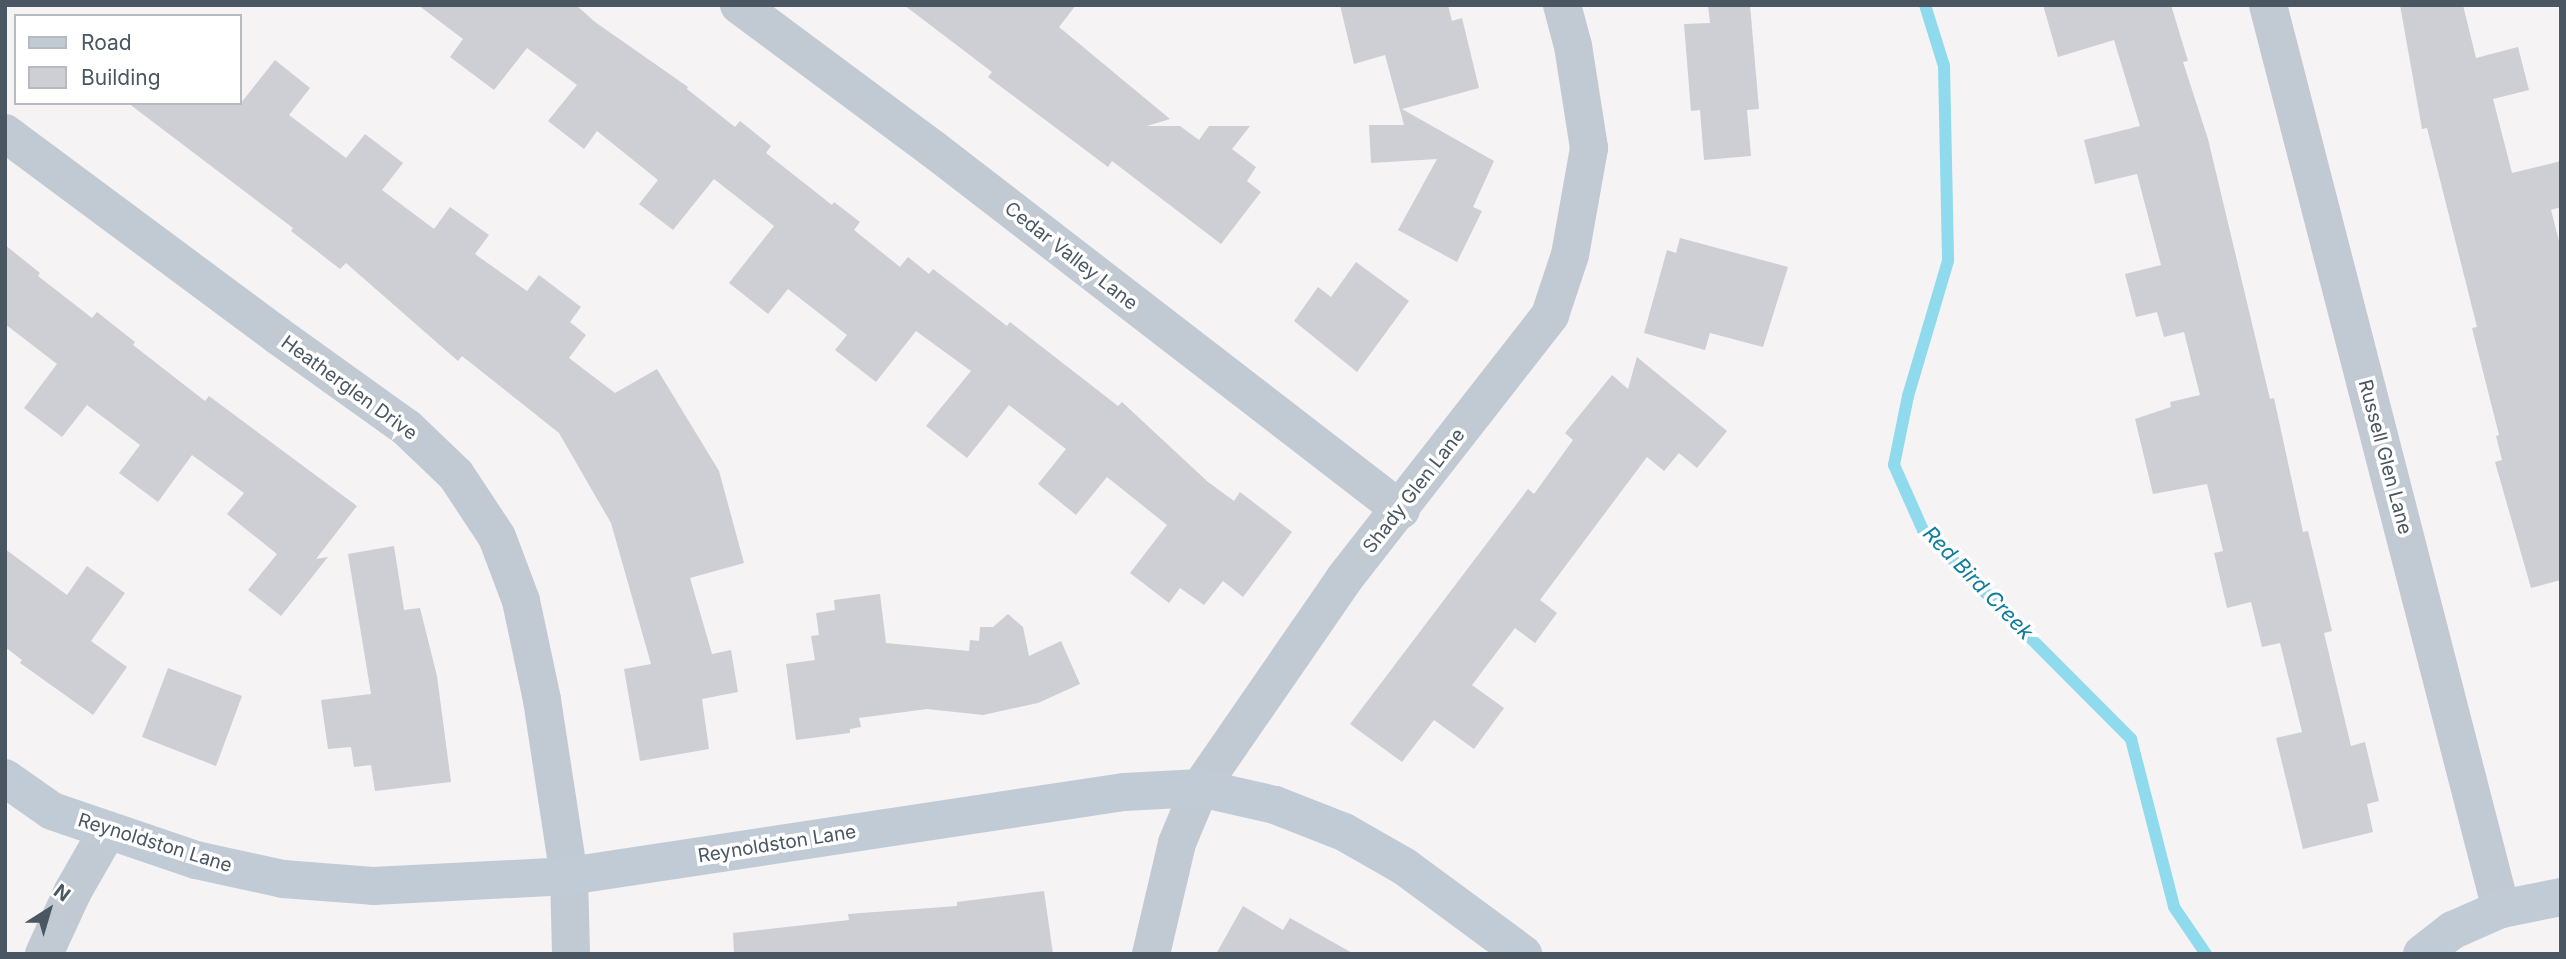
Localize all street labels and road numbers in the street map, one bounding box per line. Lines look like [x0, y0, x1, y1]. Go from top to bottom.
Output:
street label: Cedar Valley Lane [1000, 197, 1142, 315]
street label: Heatherglen Drive [277, 331, 421, 445]
street label: Russell Glen Lane [2353, 377, 2417, 537]
street label: Shady Glen Lane [1358, 424, 1470, 558]
street label: Reynoldston Lane [75, 809, 235, 877]
street label: Reynoldston Lane [696, 820, 858, 868]

